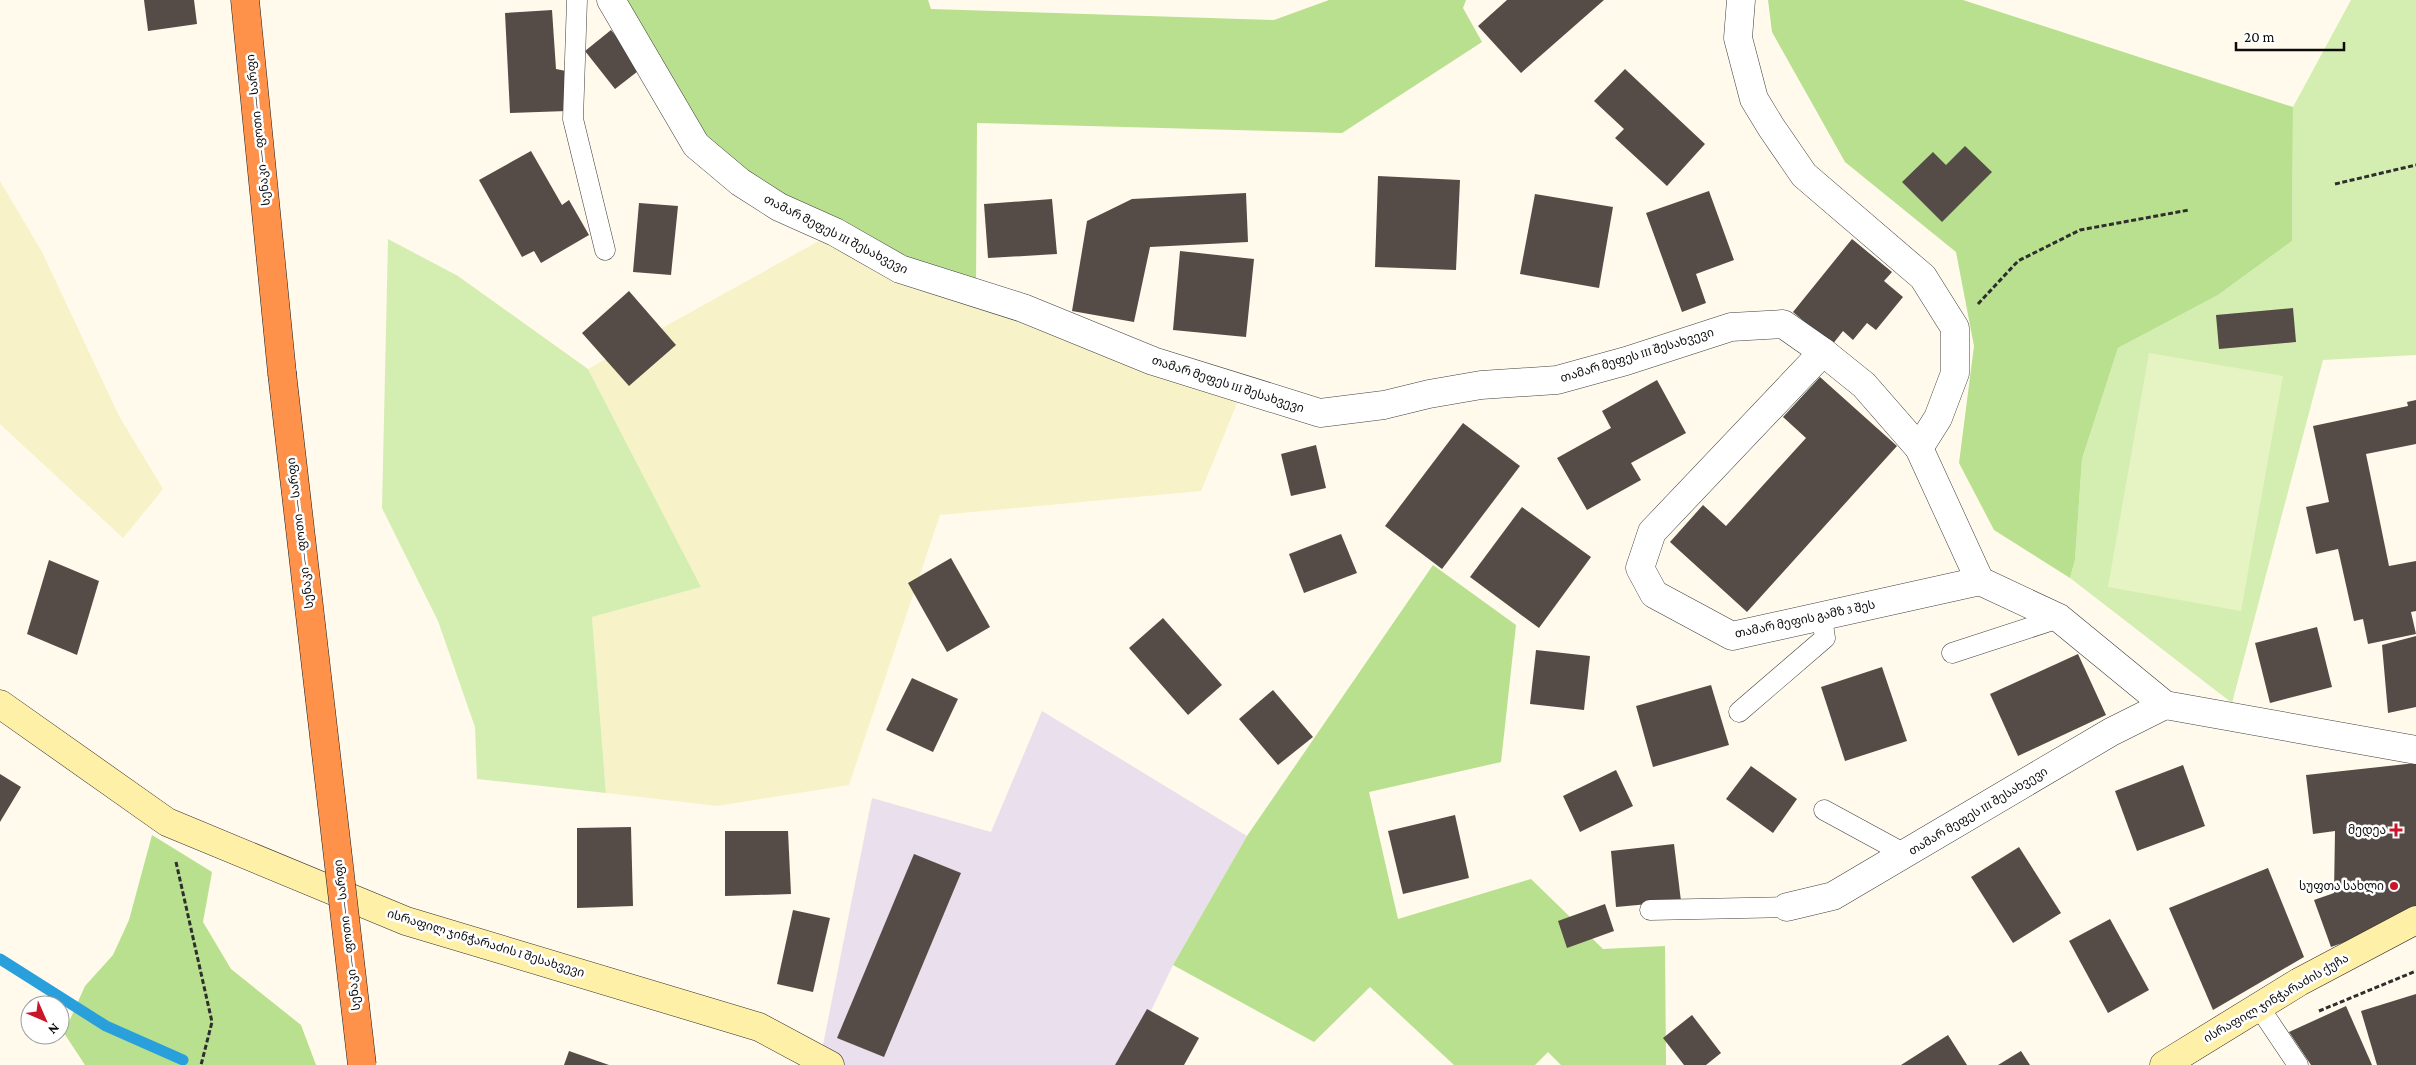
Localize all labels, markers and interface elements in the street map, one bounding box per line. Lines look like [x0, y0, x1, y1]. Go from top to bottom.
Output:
scale bar [2236, 20, 2344, 52]
text: 20 m [2244, 29, 2275, 45]
street label: სენაკი — ფოთი — სარფი [243, 54, 273, 206]
street label: თამარ მეფეს III შესახვევი [762, 192, 910, 277]
street label: თამარ მეფეს III შესახვევი [1559, 325, 1715, 385]
street label: თამარ მეფეს III შესახვევი [1150, 353, 1306, 415]
street label: სენაკი — ფოთი — სარფი [284, 457, 316, 609]
street label: თამარ მეფის გამზ 3 შეს [1733, 597, 1877, 641]
street label: თამარ მეფეს III შესახვევი [1906, 764, 2050, 858]
place label: მედეა [2348, 823, 2386, 838]
marker: მედეა [2390, 824, 2402, 836]
street label: სენაკი — ფოთი — სარფი [331, 859, 363, 1011]
place label: სუფთა სახლი [2299, 879, 2384, 894]
marker: სუფთა სახლი [2388, 880, 2400, 892]
street label: ისრაფილ ჯინჭარაძის I შესახვევი [385, 906, 586, 981]
street label: ისრაფილ ჯინჭარაძის ქუჩა [2201, 951, 2351, 1046]
north arrow [20, 995, 70, 1045]
text: N [45, 1020, 63, 1039]

